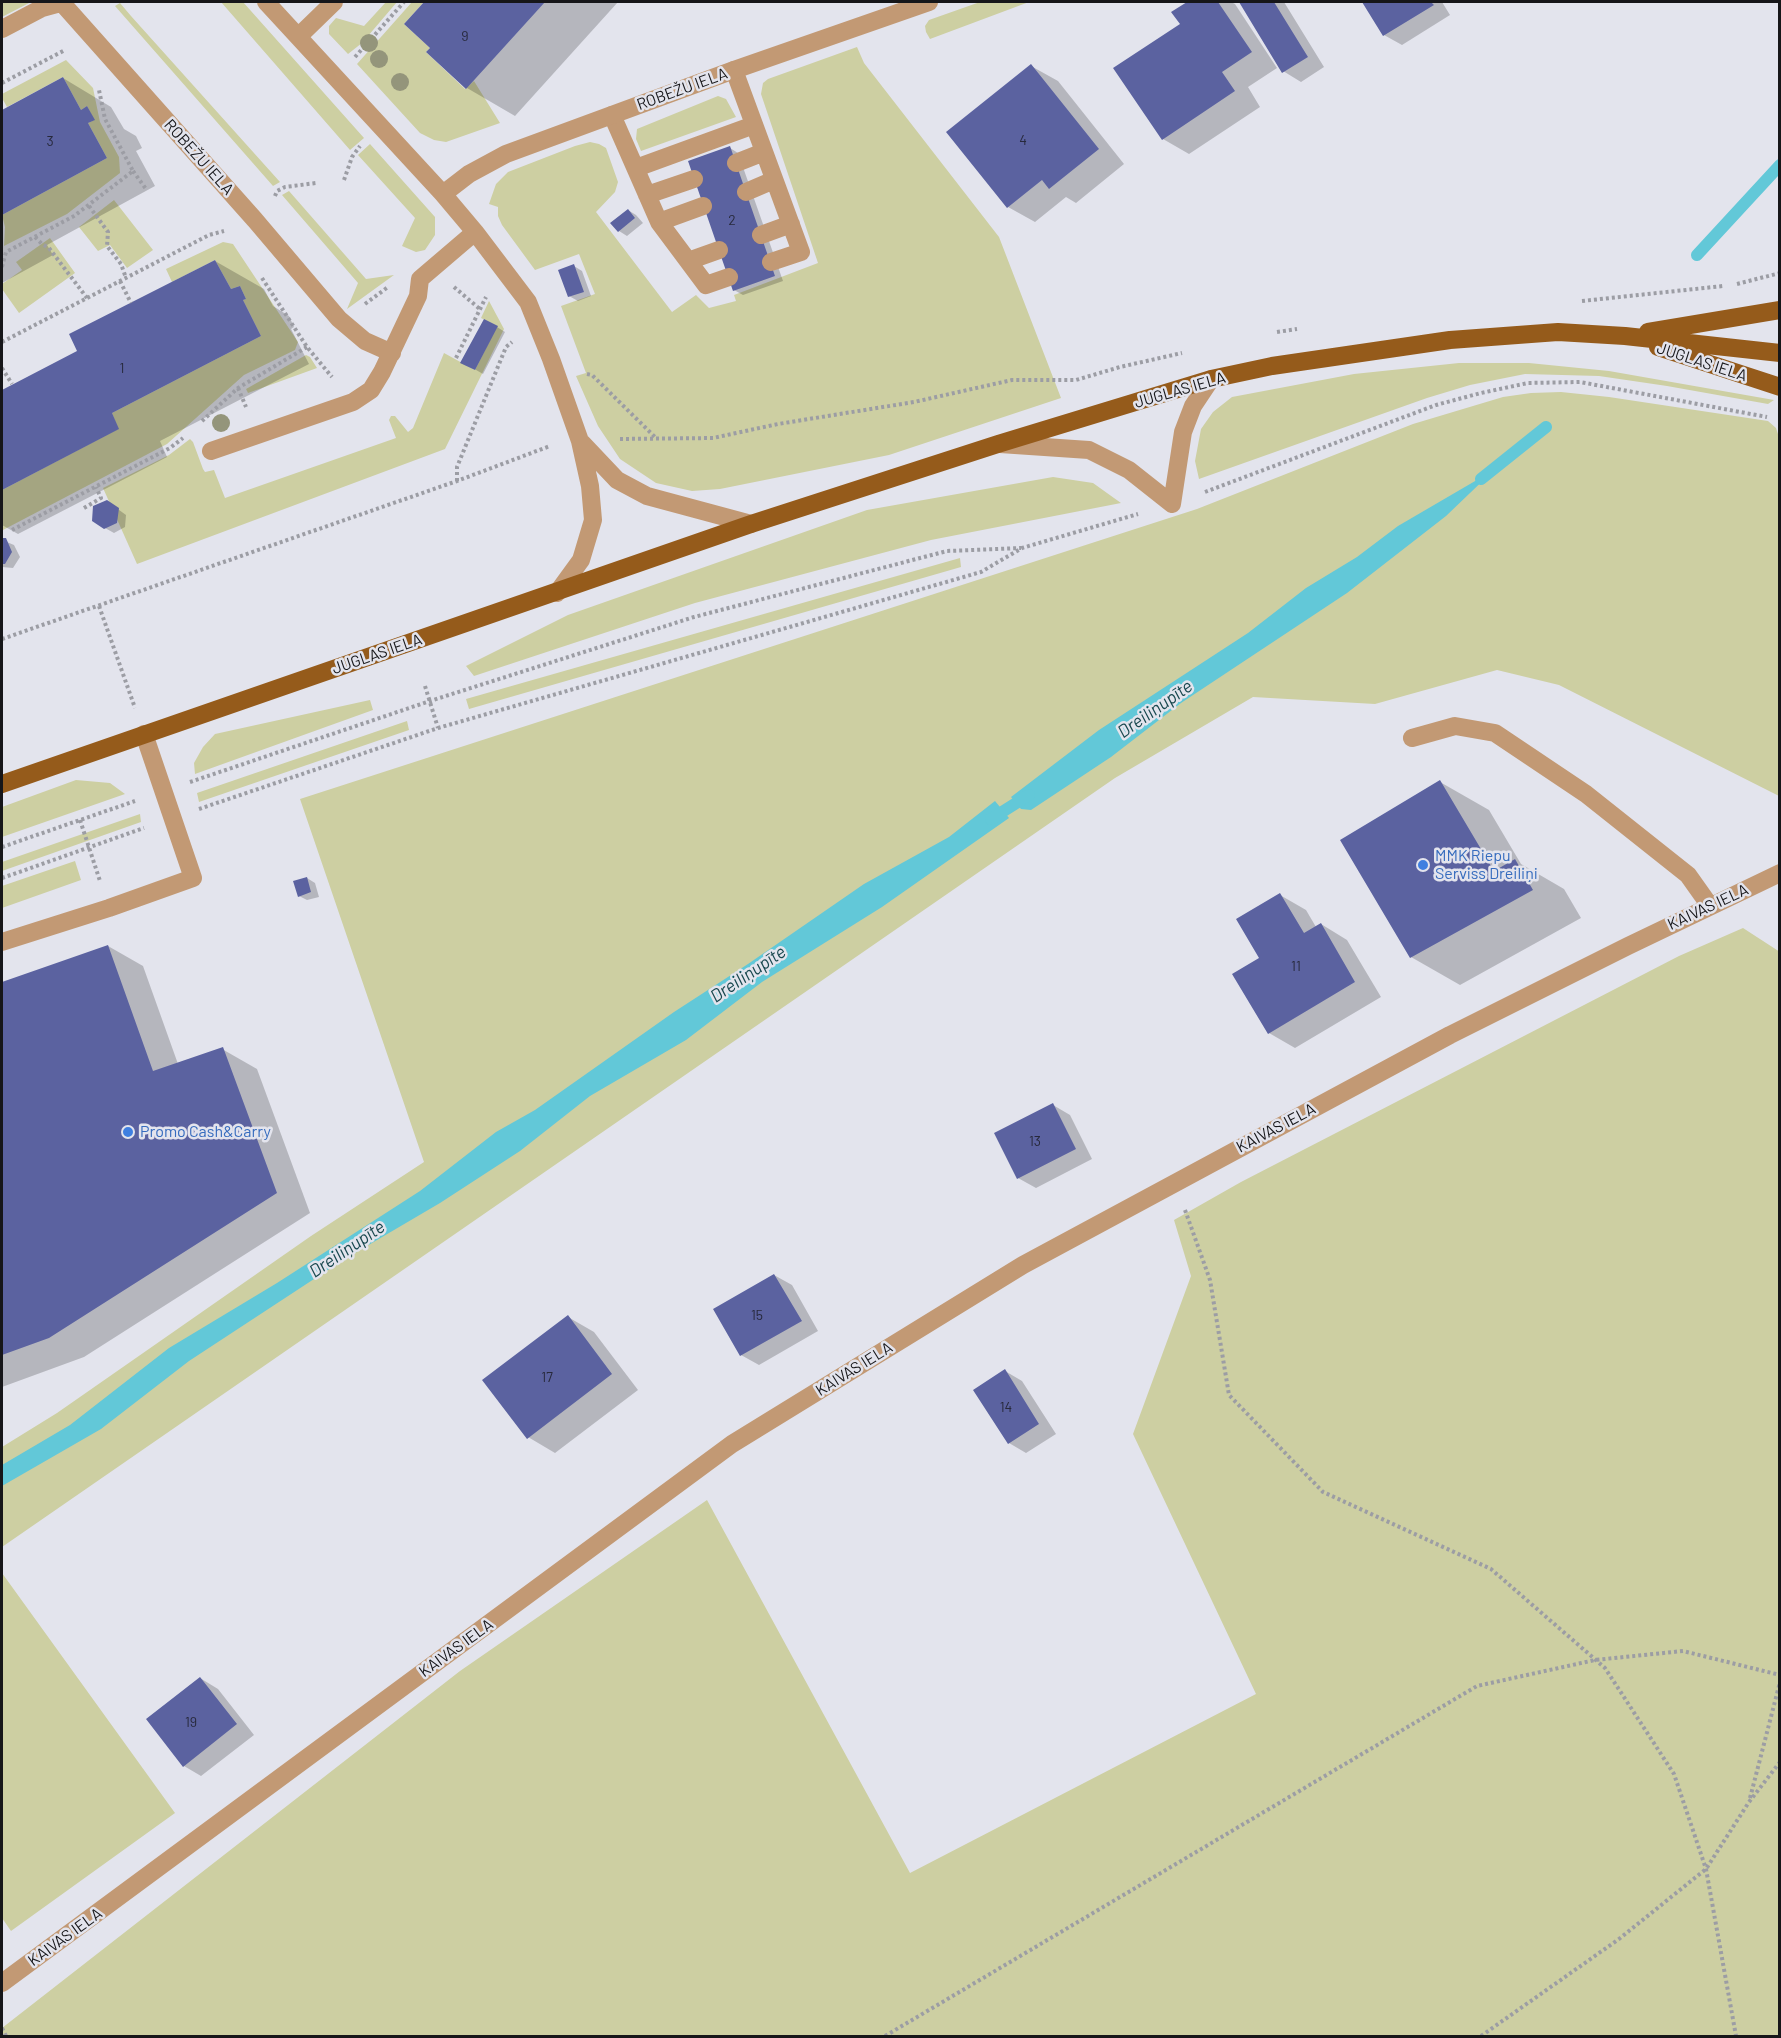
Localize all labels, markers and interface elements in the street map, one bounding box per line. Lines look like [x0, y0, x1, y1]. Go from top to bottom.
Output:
house number: 9 [461, 28, 469, 44]
street label: ROBEŽU IELA [634, 64, 730, 114]
street label: ROBEŽU IELA [160, 115, 238, 199]
house number: 4 [1019, 132, 1027, 148]
house number: 3 [46, 133, 54, 149]
house number: 2 [728, 212, 736, 228]
street label: JUGLAS IELA [1654, 338, 1750, 386]
house number: 1 [120, 360, 124, 376]
street label: JUGLAS IELA [1132, 368, 1228, 412]
street label: JUGLAS IELA [329, 630, 425, 678]
water label: Dreiliņupīte [1113, 675, 1197, 743]
place label: MMK Riepu Serviss Dreiliņi [1435, 846, 1538, 884]
marker: MMK Riepu Serviss Dreiliņi [1416, 858, 1430, 872]
street label: KAIVAS IELA [1665, 880, 1751, 934]
water label: Dreiliņupīte [706, 941, 790, 1007]
house number: 11 [1291, 958, 1301, 974]
street label: KAIVAS IELA [1233, 1099, 1319, 1157]
place label: Promo Cash&Carry [140, 1122, 271, 1142]
marker: Promo Cash&Carry [121, 1125, 135, 1139]
house number: 13 [1029, 1133, 1041, 1149]
water label: Dreiliņupīte [305, 1216, 389, 1282]
house number: 15 [751, 1307, 763, 1323]
street label: KAIVAS IELA [812, 1338, 896, 1400]
house number: 17 [541, 1369, 553, 1385]
house number: 14 [1000, 1399, 1012, 1415]
street label: KAIVAS IELA [415, 1615, 497, 1681]
house number: 19 [185, 1714, 197, 1730]
street label: KAIVAS IELA [24, 1904, 106, 1970]

